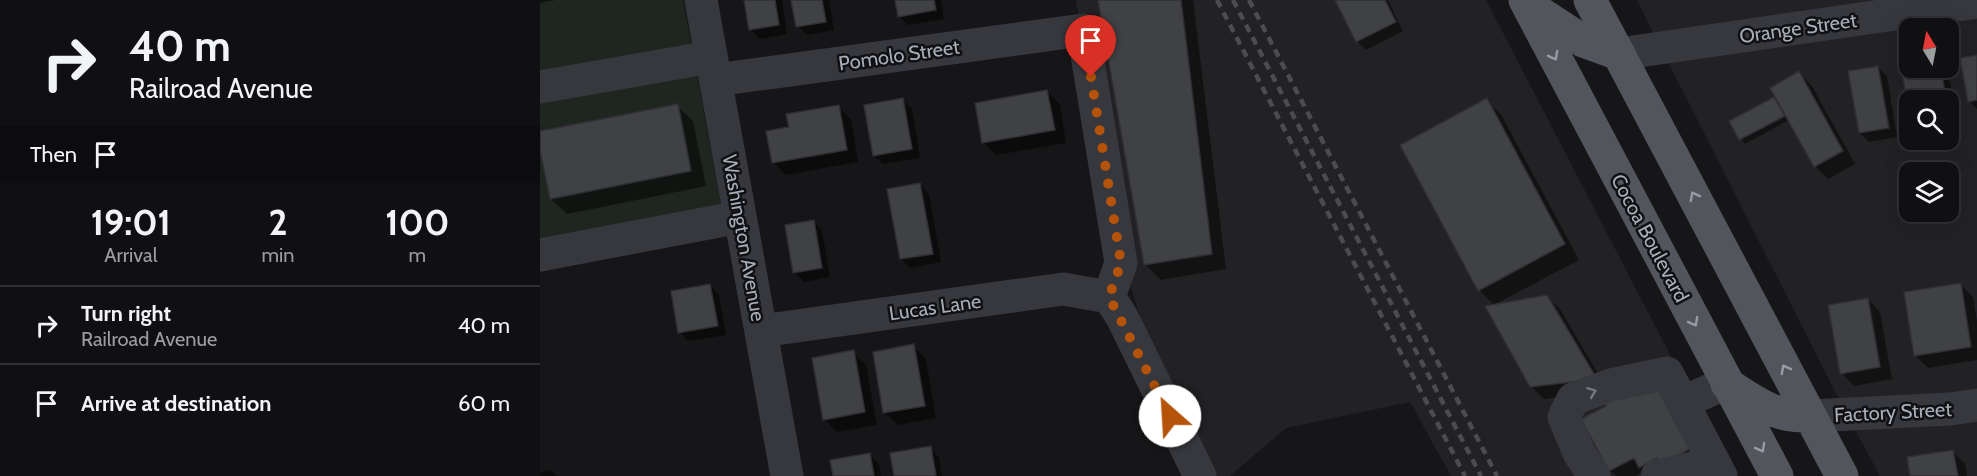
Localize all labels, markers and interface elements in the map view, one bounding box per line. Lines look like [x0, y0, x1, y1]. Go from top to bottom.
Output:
street label: Orange Street [1738, 8, 1859, 48]
pin [1065, 15, 1116, 77]
north arrow [1899, 18, 1959, 78]
map controls [1899, 18, 1959, 222]
text: 40 m [129, 20, 231, 72]
icon: right [30, 24, 108, 102]
icon: arrive [1074, 24, 1107, 57]
street label: Pomolo Street [837, 35, 961, 75]
one-way arrow [1547, 49, 1558, 60]
text: Railroad Avenue [129, 72, 313, 105]
button: search [1899, 90, 1959, 150]
icon: arrive [89, 138, 122, 171]
text: Then [30, 141, 77, 168]
street label: Washington Avenue [718, 153, 770, 323]
button: layers [1899, 162, 1959, 222]
street label: Cocoa Boulevard [1606, 170, 1694, 306]
one-way arrow [1690, 192, 1701, 202]
text: 19:01 [91, 200, 171, 244]
text: 2 [269, 200, 288, 244]
text: 100 [385, 200, 449, 244]
text: Arrival [104, 243, 157, 267]
text: min [262, 243, 295, 267]
text: m [408, 243, 426, 267]
street label: Lucas Lane [887, 289, 983, 325]
text: Turn right [81, 300, 171, 327]
icon: right [30, 309, 63, 342]
text: 40 m [458, 312, 510, 339]
one-way arrow [1687, 316, 1698, 327]
text: Railroad Avenue [81, 327, 217, 351]
one-way arrow [1780, 364, 1792, 375]
position arrow [1138, 384, 1202, 448]
icon: arrive [30, 387, 63, 420]
one-way arrow [1586, 387, 1597, 399]
text: Arrive at destination [81, 390, 271, 417]
text: 60 m [458, 390, 510, 417]
street label: Factory Street [1833, 397, 1953, 427]
one-way arrow [1754, 442, 1765, 452]

